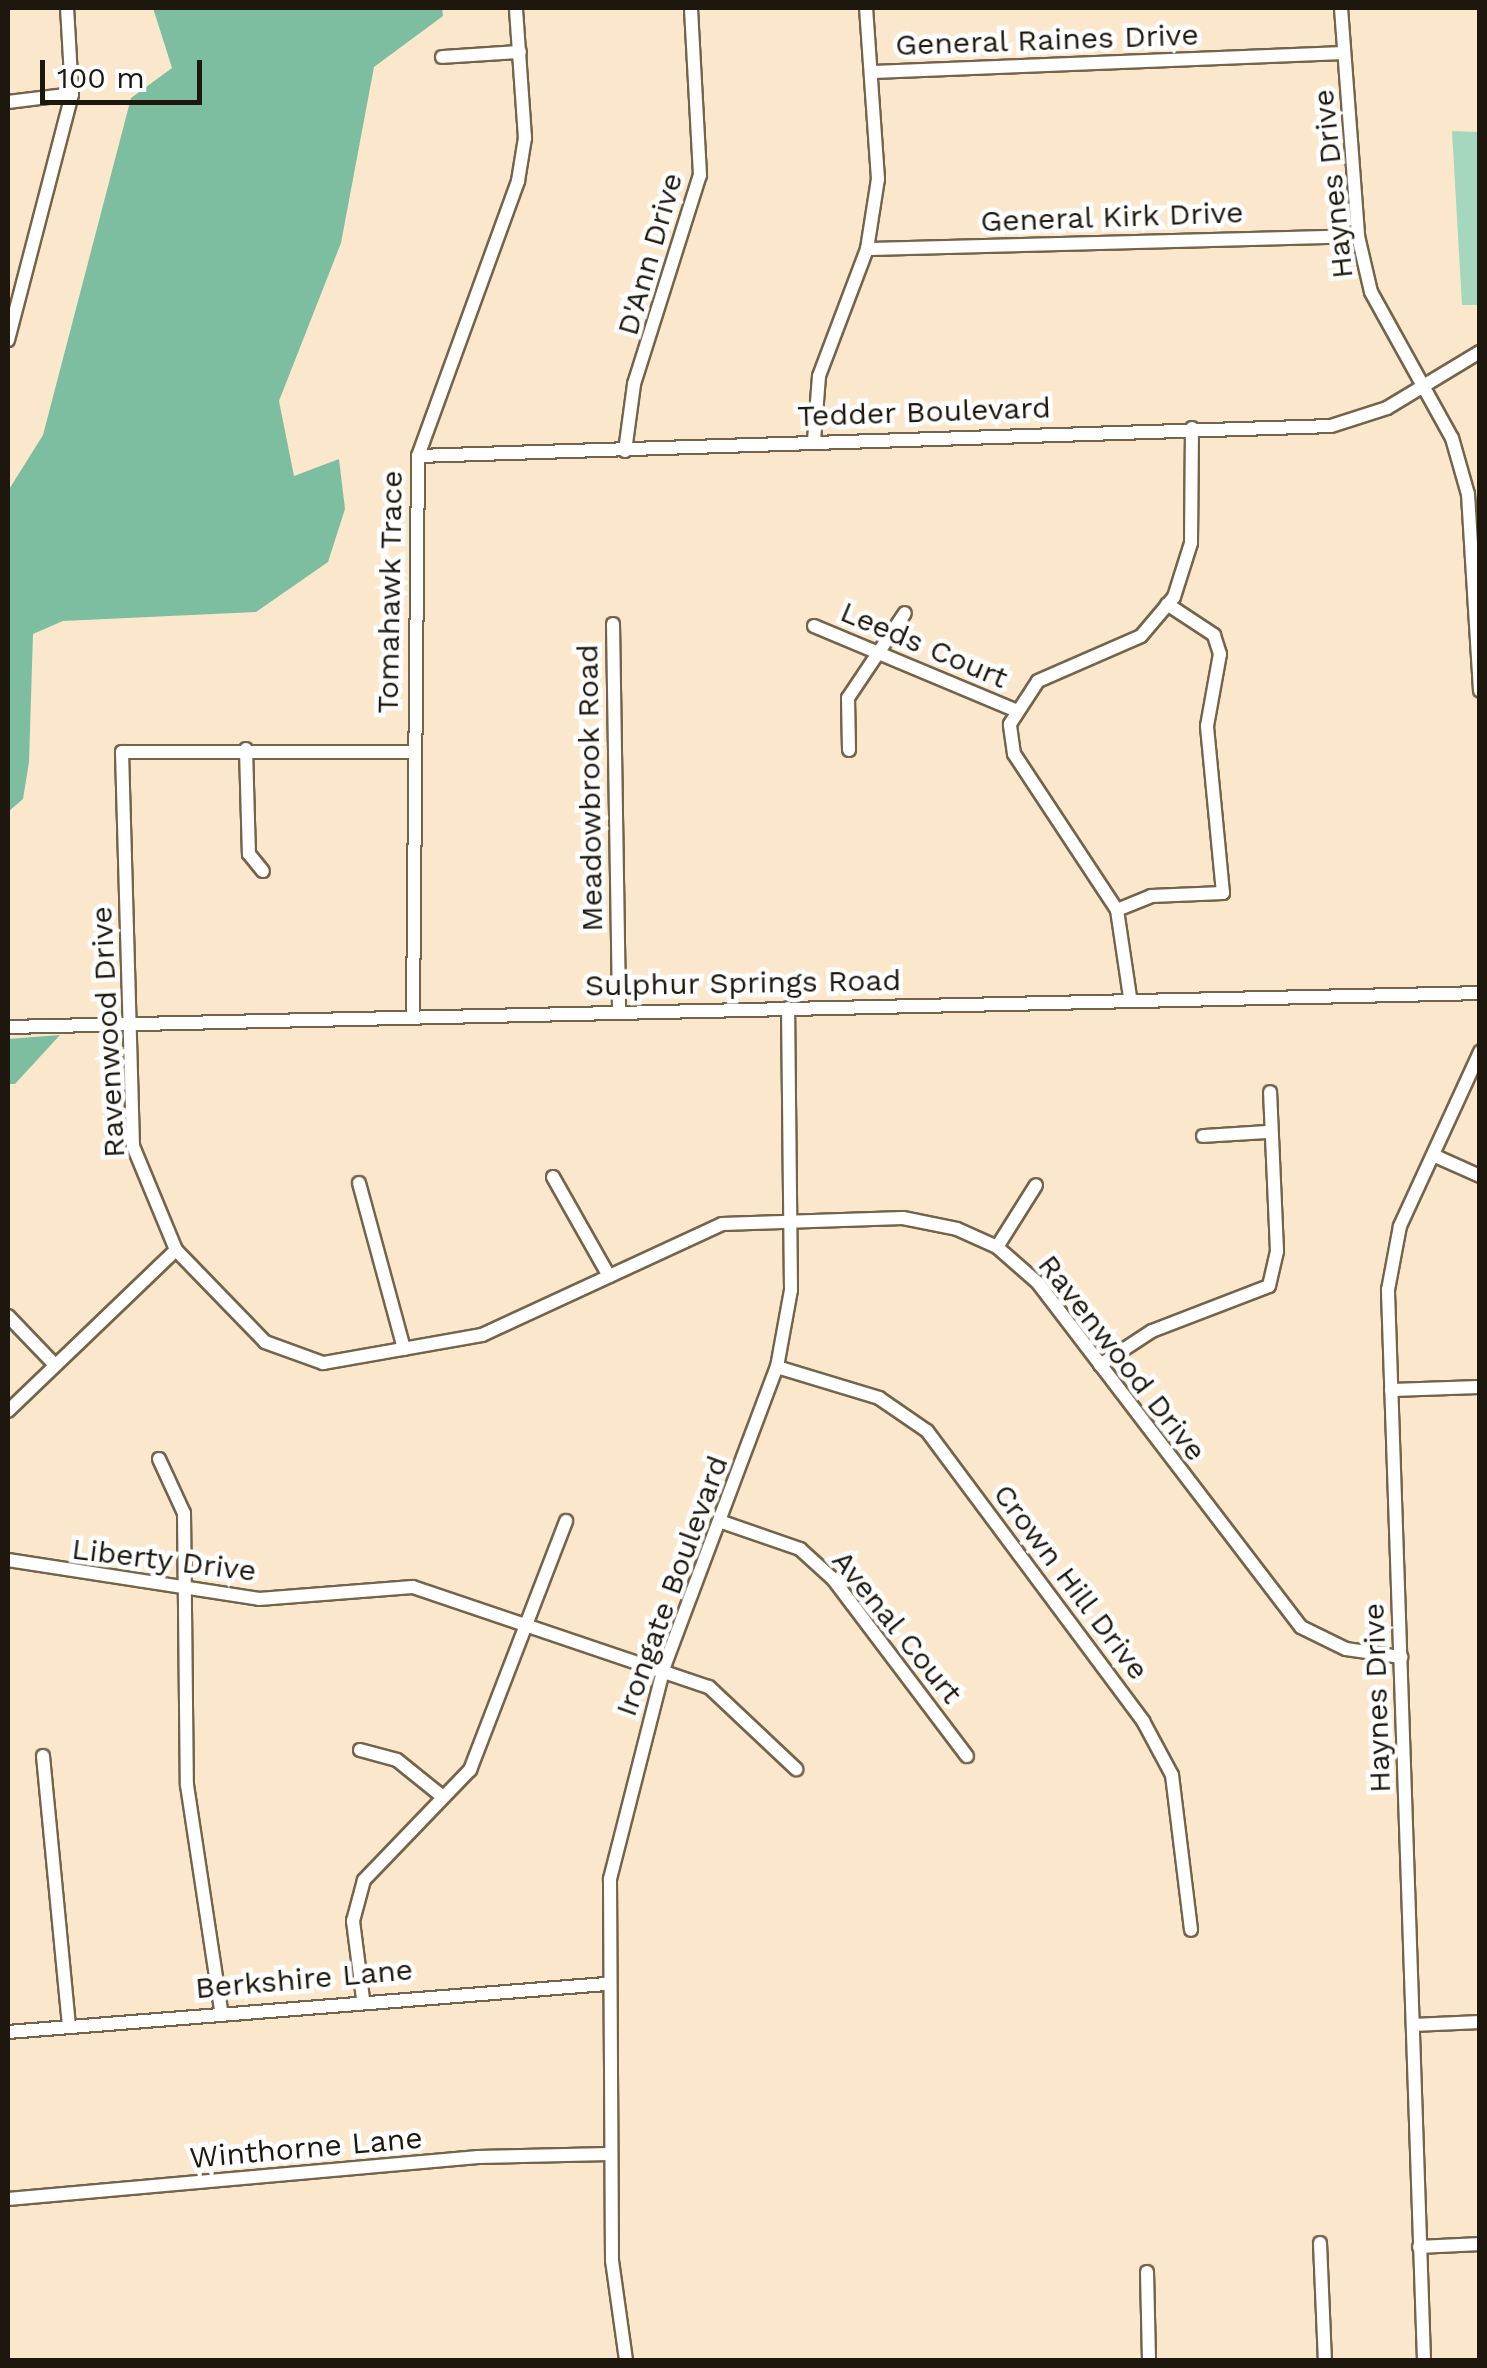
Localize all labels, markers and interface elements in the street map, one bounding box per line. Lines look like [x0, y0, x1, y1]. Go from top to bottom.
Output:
street label: General Raines Drive [894, 17, 1200, 63]
scale bar [45, 40, 208, 102]
text: 100 m [57, 60, 145, 95]
street label: Haynes Drive [1305, 88, 1361, 280]
street label: D'Ann Drive [610, 169, 690, 339]
street label: General Kirk Drive [979, 194, 1245, 240]
street label: Tedder Boulevard [796, 390, 1052, 434]
street label: Tomahawk Trace [370, 469, 410, 715]
street label: Leeds Court [835, 594, 1013, 696]
street label: Meadowbrook Road [569, 644, 611, 932]
street label: Ravenwood Drive [83, 905, 133, 1159]
street label: Sulphur Springs Road [584, 962, 902, 1004]
street label: Ravenwood Drive [1030, 1248, 1214, 1468]
street label: Irongate Boulevard [608, 1451, 736, 1721]
street label: Crown Hill Drive [985, 1477, 1157, 1687]
street label: Liberty Drive [69, 1531, 259, 1589]
street label: Avenal Court [824, 1543, 970, 1711]
street label: Haynes Drive [1356, 1602, 1398, 1794]
street label: Berkshire Lane [194, 1952, 414, 2006]
street label: Winthorne Lane [188, 2120, 424, 2176]

